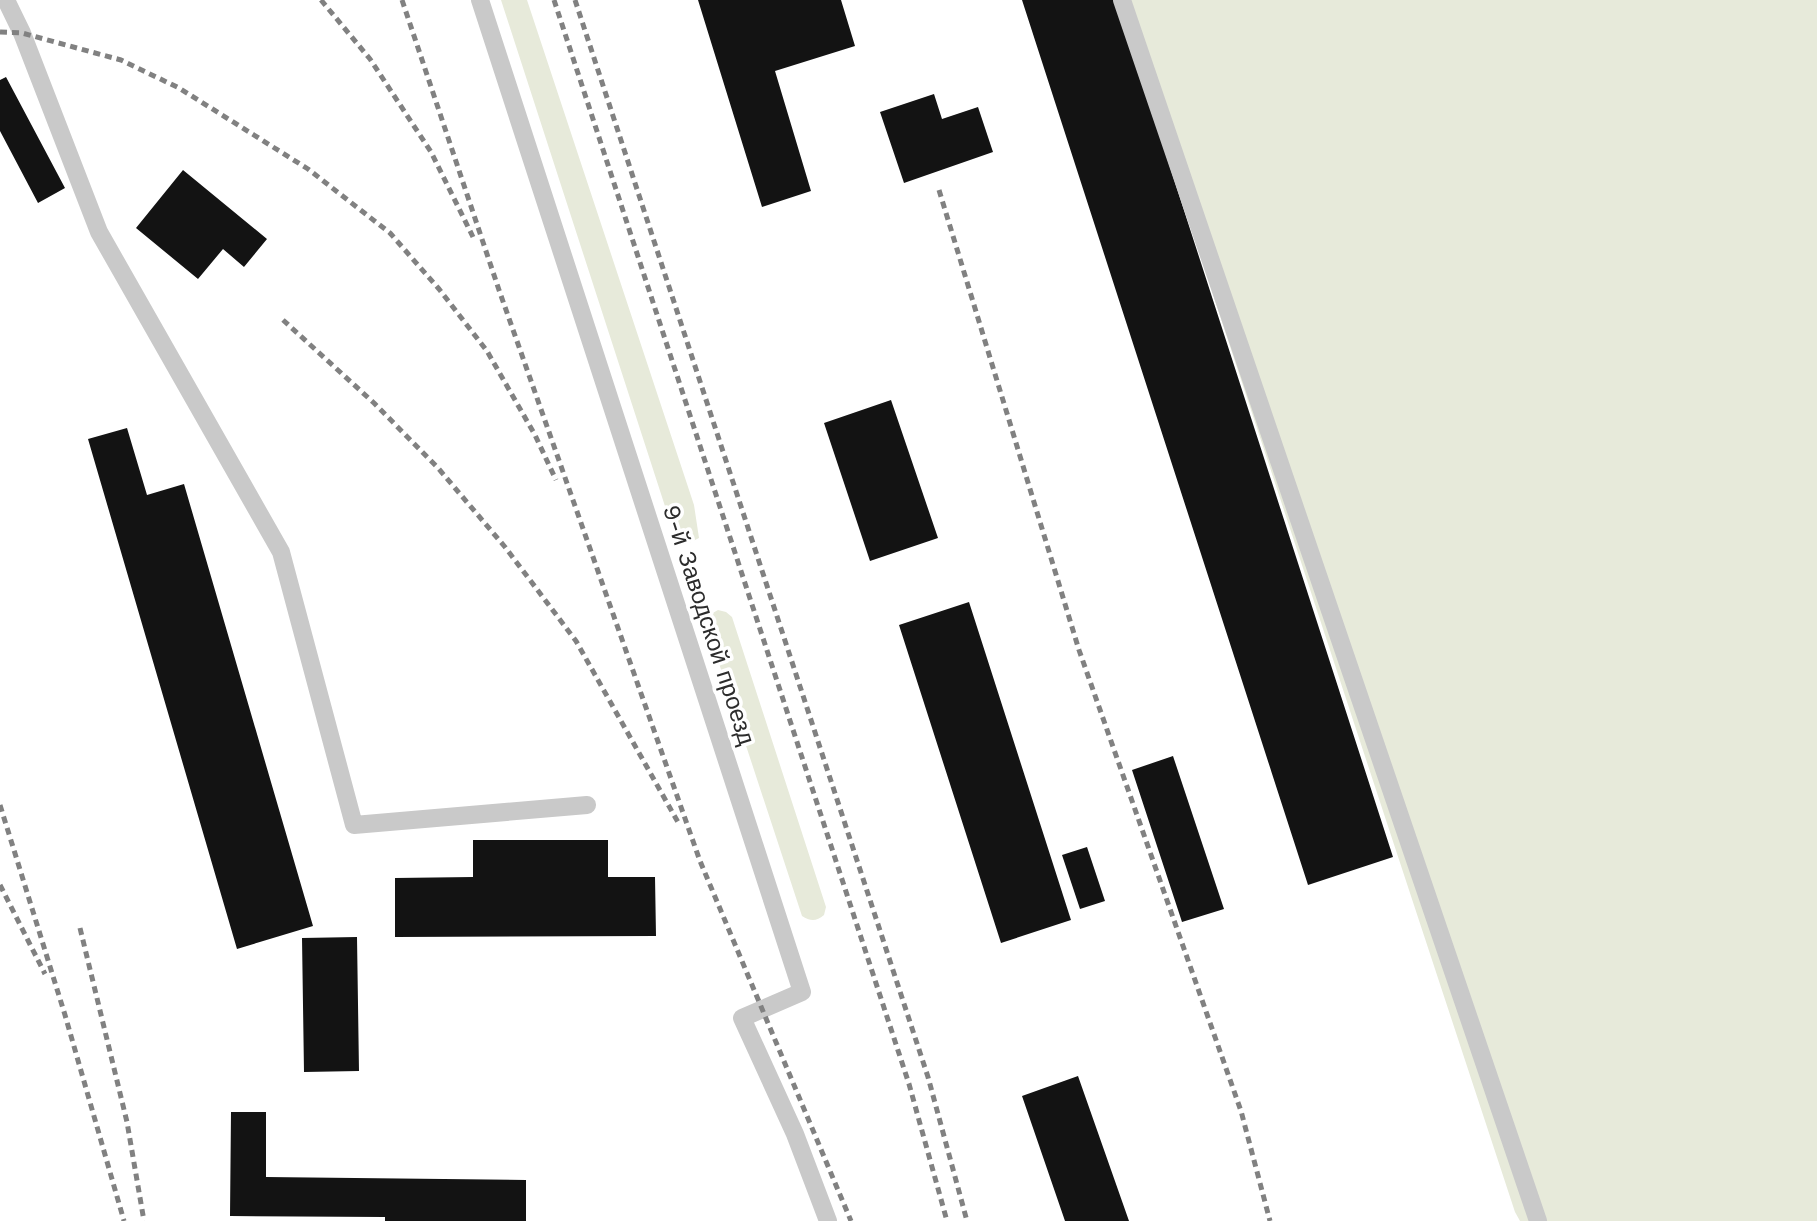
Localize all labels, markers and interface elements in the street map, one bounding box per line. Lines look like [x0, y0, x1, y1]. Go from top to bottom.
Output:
street label: 9-й Заводской проезд [657, 502, 761, 748]

